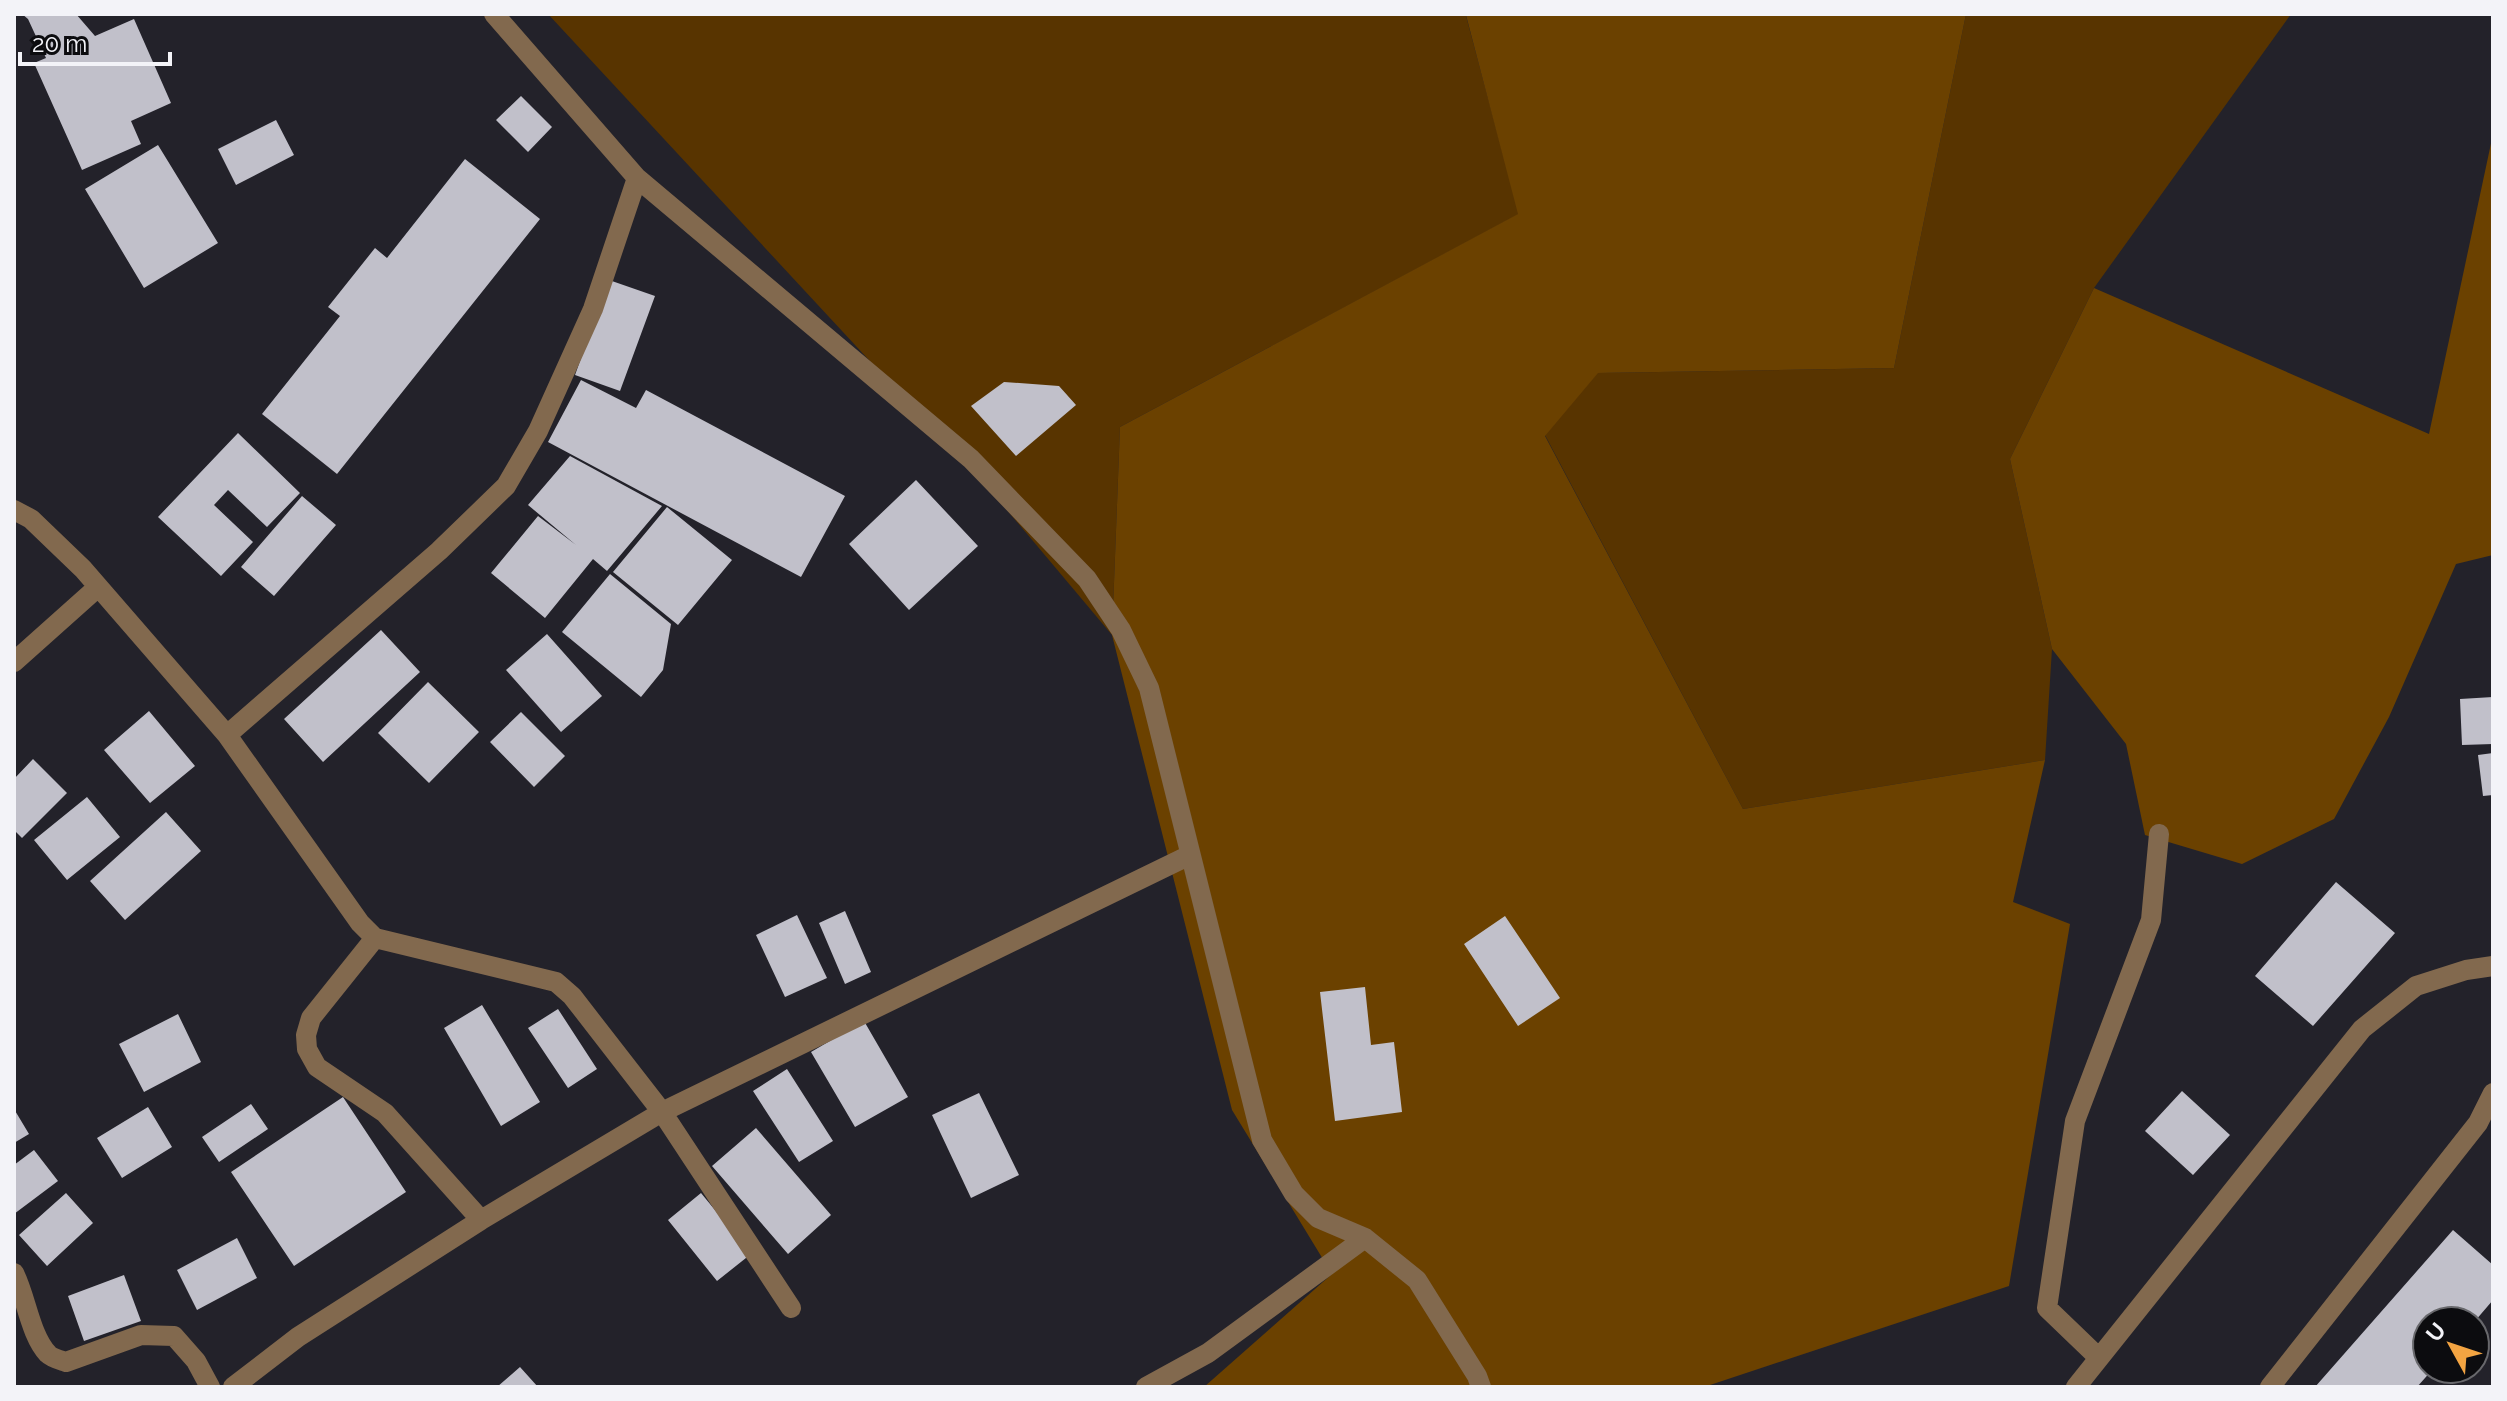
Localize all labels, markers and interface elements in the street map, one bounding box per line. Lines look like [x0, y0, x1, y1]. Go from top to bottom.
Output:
scale bar [20, 16, 170, 66]
text: 20 m [32, 29, 87, 58]
north arrow [2411, 1305, 2491, 1385]
text: U [2420, 1317, 2451, 1347]

